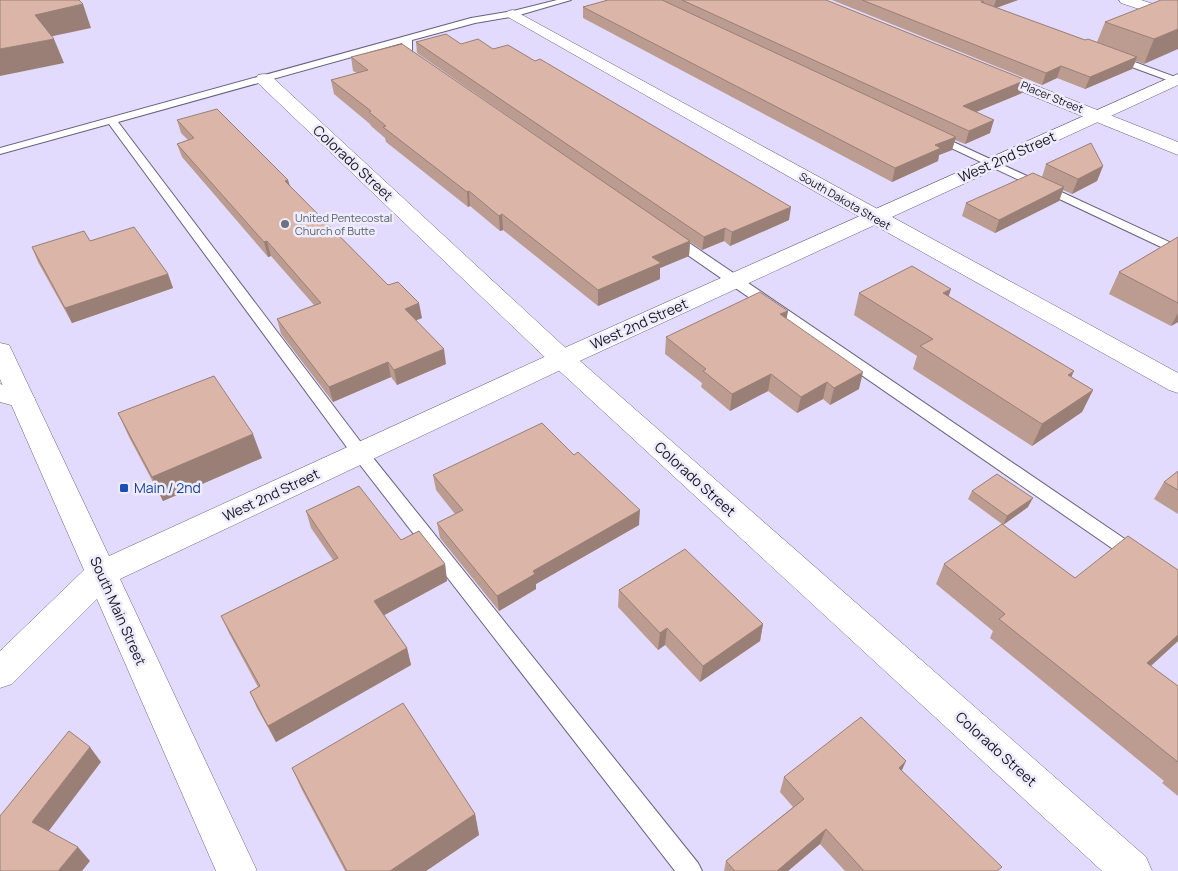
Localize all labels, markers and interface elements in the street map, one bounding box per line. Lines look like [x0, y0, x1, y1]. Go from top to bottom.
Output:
street label: Placer Street [1019, 77, 1086, 116]
street label: Colorado Street [309, 121, 398, 205]
street label: West 2nd Street [955, 126, 1059, 187]
street label: South Dakota Street [797, 168, 894, 233]
place label: United Pentecostal Church of Butte [295, 210, 392, 238]
marker: United Pentecostal Church of Butte [279, 218, 291, 230]
street label: West 2nd Street [587, 293, 691, 354]
street label: Colorado Street [651, 437, 740, 520]
street label: West 2nd Street [219, 464, 323, 525]
place label: Main / 2nd [134, 478, 201, 497]
marker: Main / 2nd [118, 482, 130, 494]
street label: South Main Street [86, 553, 151, 668]
street label: Colorado Street [952, 707, 1041, 790]

